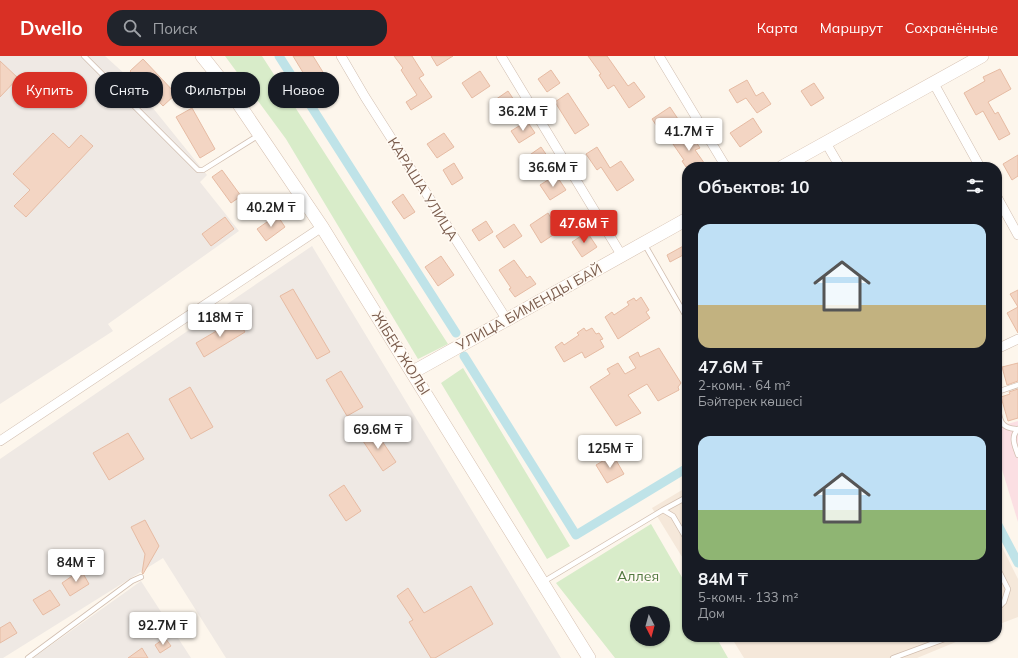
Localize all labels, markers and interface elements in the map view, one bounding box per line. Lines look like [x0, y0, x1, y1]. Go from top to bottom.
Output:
search box [107, 10, 387, 46]
text: Dwello [20, 16, 83, 40]
icon: search [121, 17, 143, 39]
text: Поиск [153, 19, 197, 38]
text: Карта [757, 19, 798, 37]
text: Маршрут [820, 19, 883, 37]
text: Сохранённые [905, 19, 998, 37]
chip: Купить [12, 72, 87, 108]
chip: Снять [95, 72, 163, 108]
chip: Фильтры [171, 72, 260, 108]
chip: Новое [268, 72, 339, 108]
pin: 36.2M ₸ [486, 98, 560, 132]
text: 36.2M ₸ [498, 103, 548, 119]
pin: 41.7M ₸ [652, 118, 726, 152]
text: 41.7M ₸ [664, 123, 714, 139]
street label: КАРАША УЛИЦА [384, 134, 462, 245]
pin: 36.6M ₸ [516, 154, 590, 188]
text: 36.6M ₸ [528, 159, 578, 175]
icon: filters [964, 175, 986, 197]
text: Объектов: 10 [698, 176, 810, 197]
pin: 40.2M ₸ [234, 194, 308, 228]
text: 40.2M ₸ [246, 199, 296, 215]
pin: 47.6M ₸ [547, 210, 621, 244]
text: 47.6M ₸ [559, 215, 609, 231]
icon: home [806, 250, 878, 322]
street label: УЛИЦА БИМЕНДЫ БАЙ [452, 259, 605, 355]
pin: 118M ₸ [187, 304, 253, 338]
street label: ЖІБЕК ЖОЛЫ [368, 308, 434, 398]
text: 118M ₸ [197, 309, 243, 325]
text: 47.6M ₸ [698, 356, 762, 377]
text: 2-комн. · 64 m² [698, 377, 791, 393]
text: Бәйтерек көшесі [698, 393, 803, 409]
pin: 69.6M ₸ [341, 416, 415, 450]
text: 69.6M ₸ [353, 421, 403, 437]
pin: 125M ₸ [577, 435, 643, 469]
text: 125M ₸ [587, 440, 633, 456]
icon: home [806, 462, 878, 534]
pin: 84M ₸ [48, 549, 104, 583]
text: 84M ₸ [57, 554, 95, 570]
park label: Аллея [617, 567, 659, 585]
text: 84M ₸ [698, 568, 748, 589]
text: 5-комн. · 133 m² [698, 589, 798, 605]
text: Дом [698, 605, 725, 621]
north arrow [630, 606, 670, 646]
map controls [630, 606, 670, 646]
pin: 92.7M ₸ [126, 612, 200, 646]
text: 92.7M ₸ [138, 617, 188, 633]

